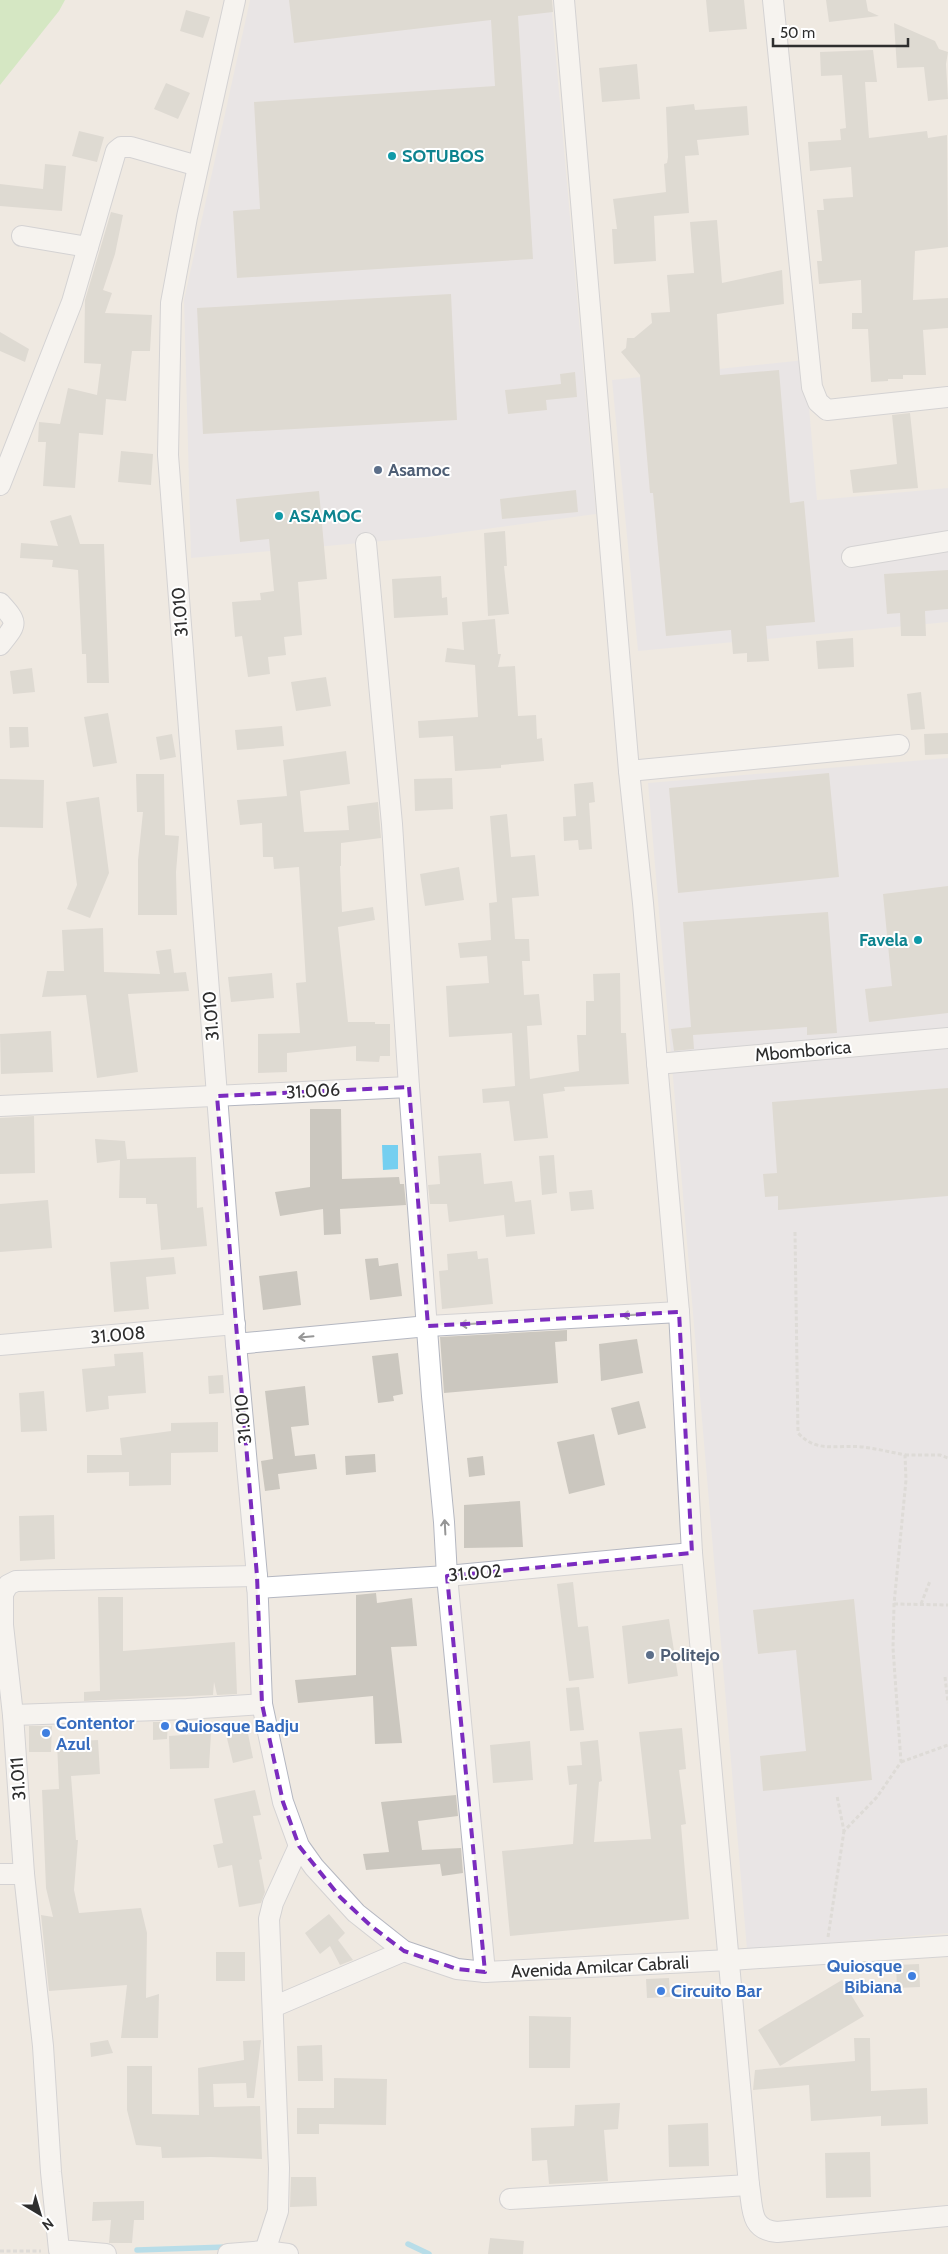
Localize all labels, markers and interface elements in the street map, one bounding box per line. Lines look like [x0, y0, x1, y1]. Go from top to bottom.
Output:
scale bar [773, 15, 908, 47]
text: 50 m [780, 24, 815, 42]
place label: SOTUBOS [402, 145, 484, 167]
marker: SOTUBOS [386, 150, 398, 162]
place label: Asamoc [388, 459, 450, 481]
marker: Asamoc [372, 464, 384, 476]
place label: ASAMOC [289, 505, 362, 527]
marker: ASAMOC [273, 510, 285, 522]
street label: 31.010 [167, 586, 193, 638]
place label: Favela [859, 929, 908, 951]
marker: Favela [912, 934, 924, 946]
street label: 31.010 [198, 990, 224, 1042]
street label: Mbomborica [754, 1036, 852, 1066]
street label: 31.006 [285, 1079, 341, 1103]
one-way arrow [623, 1311, 639, 1320]
one-way arrow [460, 1319, 476, 1328]
street label: 31.008 [90, 1322, 146, 1348]
one-way arrow [298, 1332, 314, 1342]
street label: 31.010 [230, 1393, 256, 1445]
one-way arrow [440, 1519, 449, 1535]
street label: 31.002 [447, 1560, 503, 1586]
place label: Politejo [660, 1644, 720, 1666]
marker: Politejo [644, 1649, 656, 1661]
place label: Contentor Azul [56, 1712, 135, 1755]
place label: Quiosque Badju [175, 1715, 299, 1737]
marker: Quiosque Badju [159, 1720, 171, 1732]
marker: Contentor Azul [40, 1727, 52, 1739]
street label: 31.011 [6, 1757, 30, 1801]
street label: Avenida Amilcar Cabrali [510, 1951, 690, 1983]
place label: Quiosque Bibiana [827, 1955, 902, 1998]
marker: Quiosque Bibiana [906, 1970, 918, 1982]
place label: Circuito Bar [671, 1980, 762, 2002]
marker: Circuito Bar [655, 1985, 667, 1997]
north arrow [15, 2189, 65, 2239]
text: N [39, 2214, 57, 2234]

